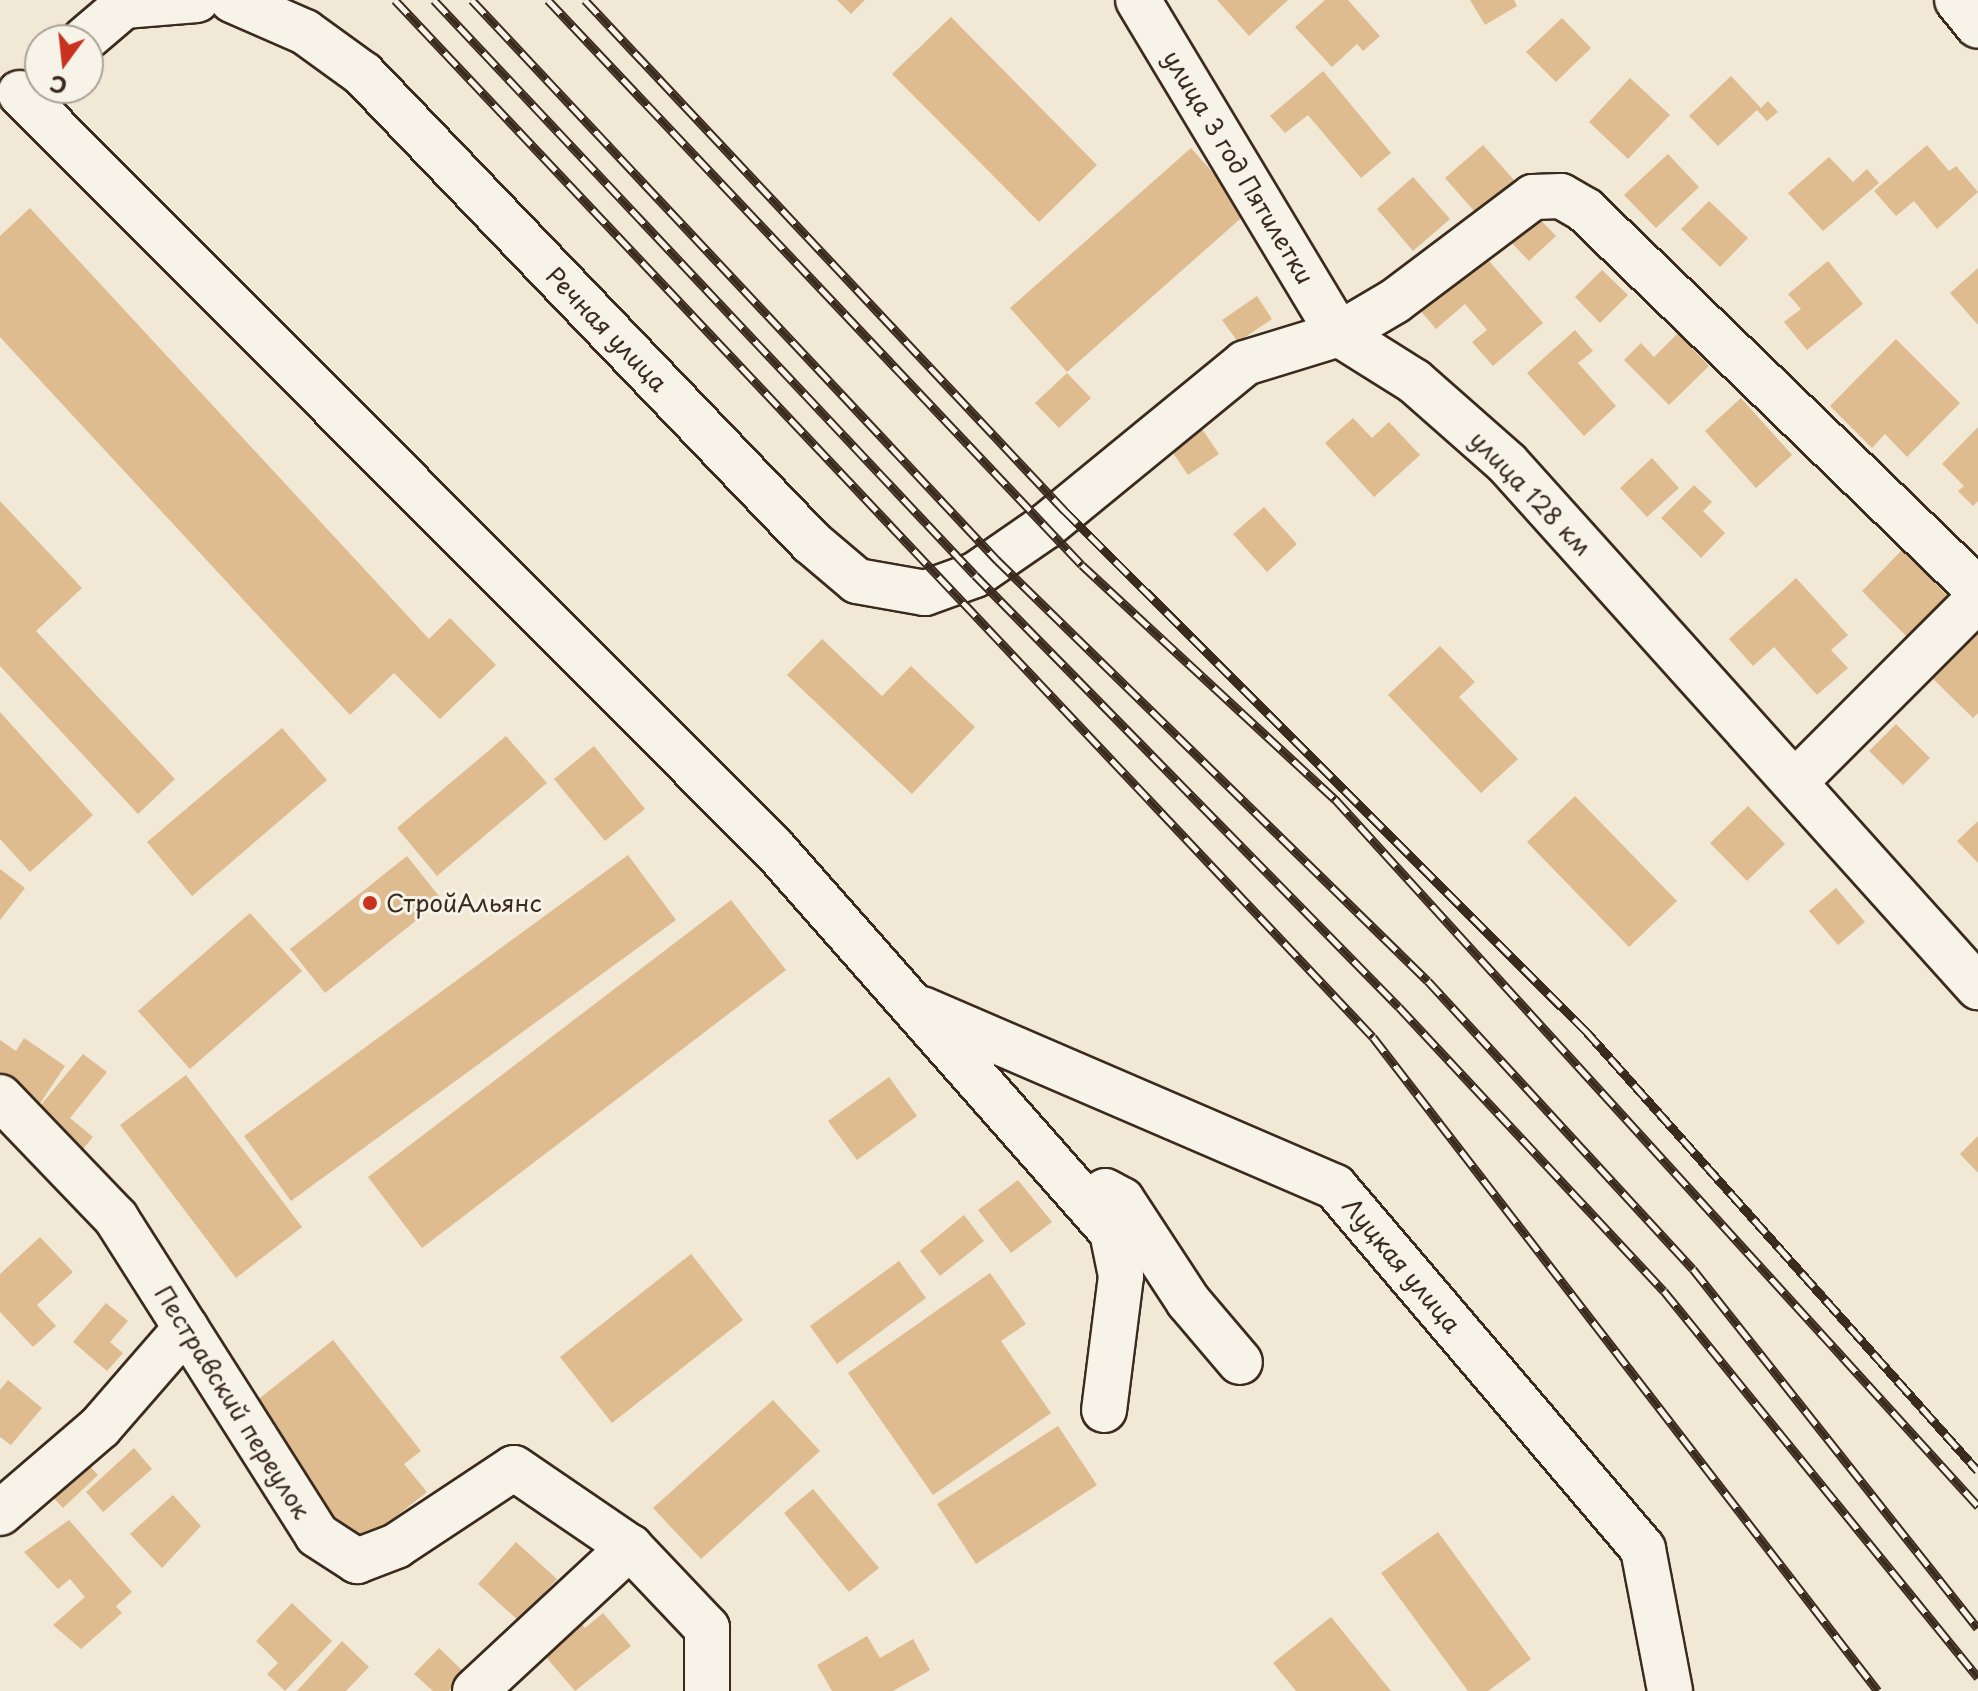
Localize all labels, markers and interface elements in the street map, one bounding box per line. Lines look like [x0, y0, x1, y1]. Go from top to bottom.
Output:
north arrow [24, 24, 104, 104]
street label: улица 3 год Пятилетки [1157, 44, 1321, 290]
text: С [46, 68, 70, 104]
street label: Речная улица [540, 260, 674, 398]
street label: улица 128 км [1464, 424, 1598, 562]
place label: СтройАльянс [386, 889, 542, 917]
marker: СтройАльянс [361, 894, 379, 912]
street label: Луцкая улица [1337, 1191, 1467, 1339]
street label: Пестравский переулок [149, 1280, 317, 1524]

